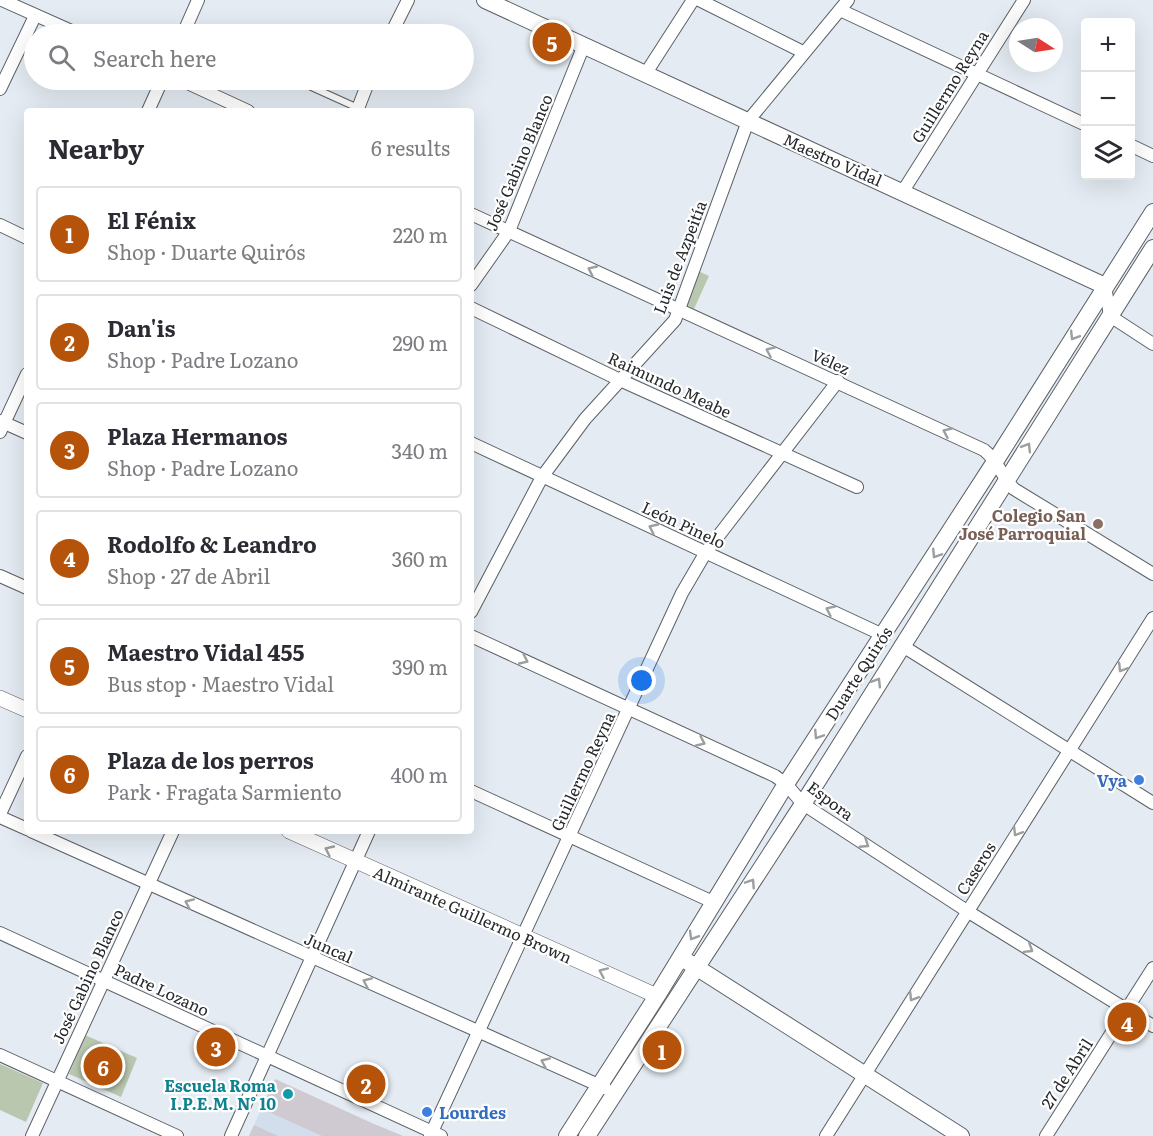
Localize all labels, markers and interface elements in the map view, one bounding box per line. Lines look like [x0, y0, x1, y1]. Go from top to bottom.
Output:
north arrow [1009, 18, 1063, 72]
map controls [1081, 18, 1135, 180]
button: + [1081, 18, 1135, 72]
pin: 5 [532, 20, 572, 64]
search box [24, 24, 474, 90]
street label: Guillermo Reyna [905, 24, 994, 147]
icon: search [45, 41, 78, 74]
text: Search here [93, 41, 216, 74]
button: − [1081, 72, 1135, 126]
street label: José Gabino Blanco [478, 90, 558, 234]
street label: Maestro Vidal [780, 126, 886, 192]
button: layers [1081, 126, 1135, 180]
text: Nearby [48, 128, 144, 167]
text: 6 results [371, 132, 450, 162]
street label: Luis de Azpeitía [646, 196, 712, 317]
text: El Fénix [107, 203, 196, 236]
text: 1 [65, 219, 74, 249]
text: 220 m [393, 219, 448, 249]
text: Shop · Duarte Quirós [107, 236, 305, 266]
one-way arrow [588, 266, 599, 278]
text: Dan'is [107, 311, 176, 344]
text: 2 [64, 327, 75, 357]
text: 290 m [392, 327, 448, 357]
one-way arrow [1070, 330, 1082, 340]
street label: Vélez [808, 342, 854, 380]
text: Shop · Padre Lozano [107, 344, 299, 374]
street label: Raimundo Meabe [604, 345, 736, 423]
one-way arrow [765, 346, 776, 358]
text: Plaza Hermanos [107, 419, 288, 452]
one-way arrow [942, 428, 953, 440]
text: 3 [64, 435, 75, 465]
text: 340 m [391, 435, 448, 465]
one-way arrow [1020, 443, 1031, 454]
text: Shop · Padre Lozano [107, 452, 299, 482]
street label: León Pinelo [638, 494, 730, 554]
place label: Colegio San José Parroquial [959, 503, 1086, 545]
marker: Colegio San José Parroquial [1091, 517, 1105, 531]
one-way arrow [649, 523, 660, 535]
text: Rodolfo & Leandro [107, 527, 317, 560]
text: 4 [63, 543, 76, 573]
text: 360 m [391, 543, 448, 573]
one-way arrow [932, 547, 943, 558]
text: Shop · 27 de Abril [107, 560, 270, 590]
one-way arrow [825, 606, 836, 618]
street label: Duarte Quirós [819, 621, 897, 725]
text: Maestro Vidal 455 [107, 635, 305, 668]
text: 5 [64, 651, 75, 681]
text: 390 m [392, 651, 448, 681]
one-way arrow [518, 653, 529, 665]
one-way arrow [1117, 662, 1129, 672]
your location [627, 666, 656, 695]
text: Bus stop · Maestro Vidal [107, 668, 334, 698]
one-way arrow [870, 678, 881, 689]
street label: Guillermo Reyna [544, 707, 620, 835]
one-way arrow [814, 728, 825, 739]
one-way arrow [695, 734, 706, 746]
text: Plaza de los perros [107, 743, 314, 776]
text: 6 [64, 759, 75, 789]
text: 400 m [390, 759, 448, 789]
place label: Vya [1097, 768, 1128, 792]
marker: Vya [1132, 773, 1146, 787]
street label: Espora [803, 775, 860, 826]
text: Park · Fragata Sarmiento [107, 776, 342, 806]
one-way arrow [1014, 826, 1025, 837]
one-way arrow [858, 837, 869, 848]
street label: Caseros [949, 837, 1001, 899]
one-way arrow [325, 845, 336, 857]
street label: Almirante Guillermo Brown [370, 859, 577, 969]
one-way arrow [744, 879, 755, 890]
one-way arrow [185, 898, 196, 910]
street label: José Gabino Blanco [45, 905, 129, 1047]
street label: Juncal [301, 926, 357, 968]
one-way arrow [688, 930, 700, 940]
one-way arrow [1023, 941, 1033, 953]
street label: Padre Lozano [111, 956, 213, 1022]
one-way arrow [599, 967, 610, 979]
one-way arrow [363, 977, 374, 989]
one-way arrow [909, 991, 921, 1001]
pin: 4 [1108, 1000, 1146, 1044]
pin: 3 [196, 1024, 236, 1070]
pin: 1 [642, 1028, 682, 1072]
street label: 27 de Abril [1034, 1033, 1098, 1113]
pin: 6 [84, 1044, 122, 1088]
one-way arrow [541, 1057, 552, 1069]
pin: 2 [346, 1062, 386, 1106]
place label: Escuela Roma I.P.E.M. N° 10 [164, 1073, 277, 1115]
marker: Escuela Roma I.P.E.M. N° 10 [281, 1087, 295, 1101]
place label: Lourdes [439, 1100, 506, 1124]
marker: Lourdes [420, 1105, 434, 1119]

